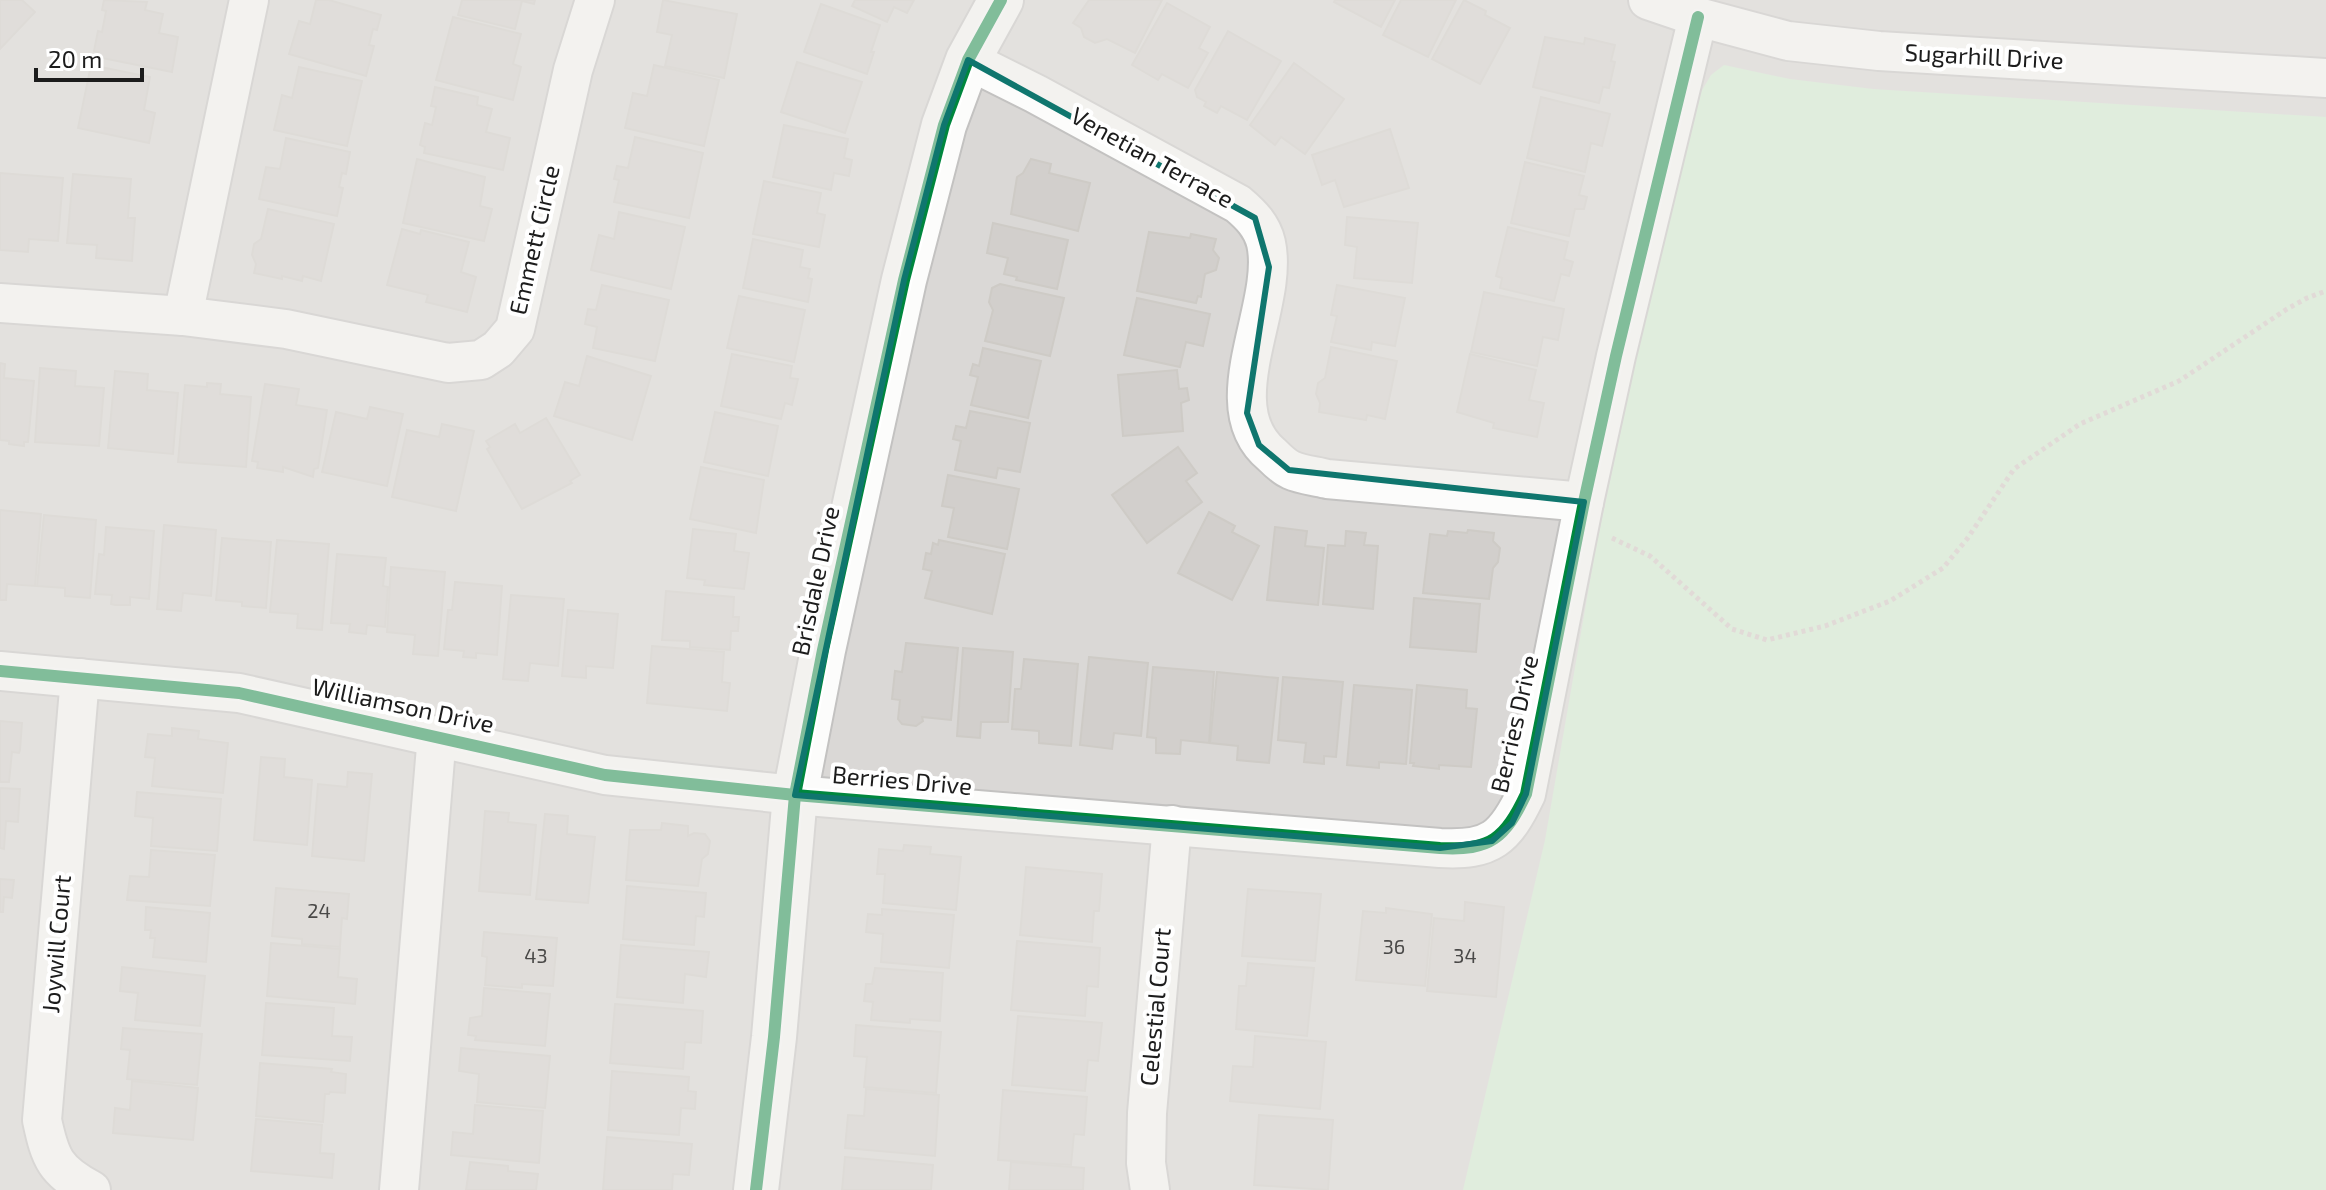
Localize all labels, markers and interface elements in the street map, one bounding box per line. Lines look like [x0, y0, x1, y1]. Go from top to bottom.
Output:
scale bar [36, 32, 142, 82]
street label: Sugarhill Drive [1904, 37, 2064, 74]
text: 20 m [48, 44, 102, 73]
street label: Venetian Terrace [1066, 100, 1239, 213]
street label: Emmett Circle [502, 162, 565, 317]
street label: Brisdale Drive [785, 503, 845, 658]
street label: Berries Drive [1484, 652, 1543, 795]
street label: Williamson Drive [310, 671, 497, 738]
street label: Berries Drive [831, 759, 973, 800]
street label: Joywill Court [35, 873, 76, 1014]
house number: 24 [307, 898, 331, 922]
street label: Celestial Court [1133, 927, 1176, 1087]
house number: 36 [1383, 934, 1405, 958]
house number: 43 [524, 943, 548, 967]
house number: 34 [1453, 943, 1477, 967]

